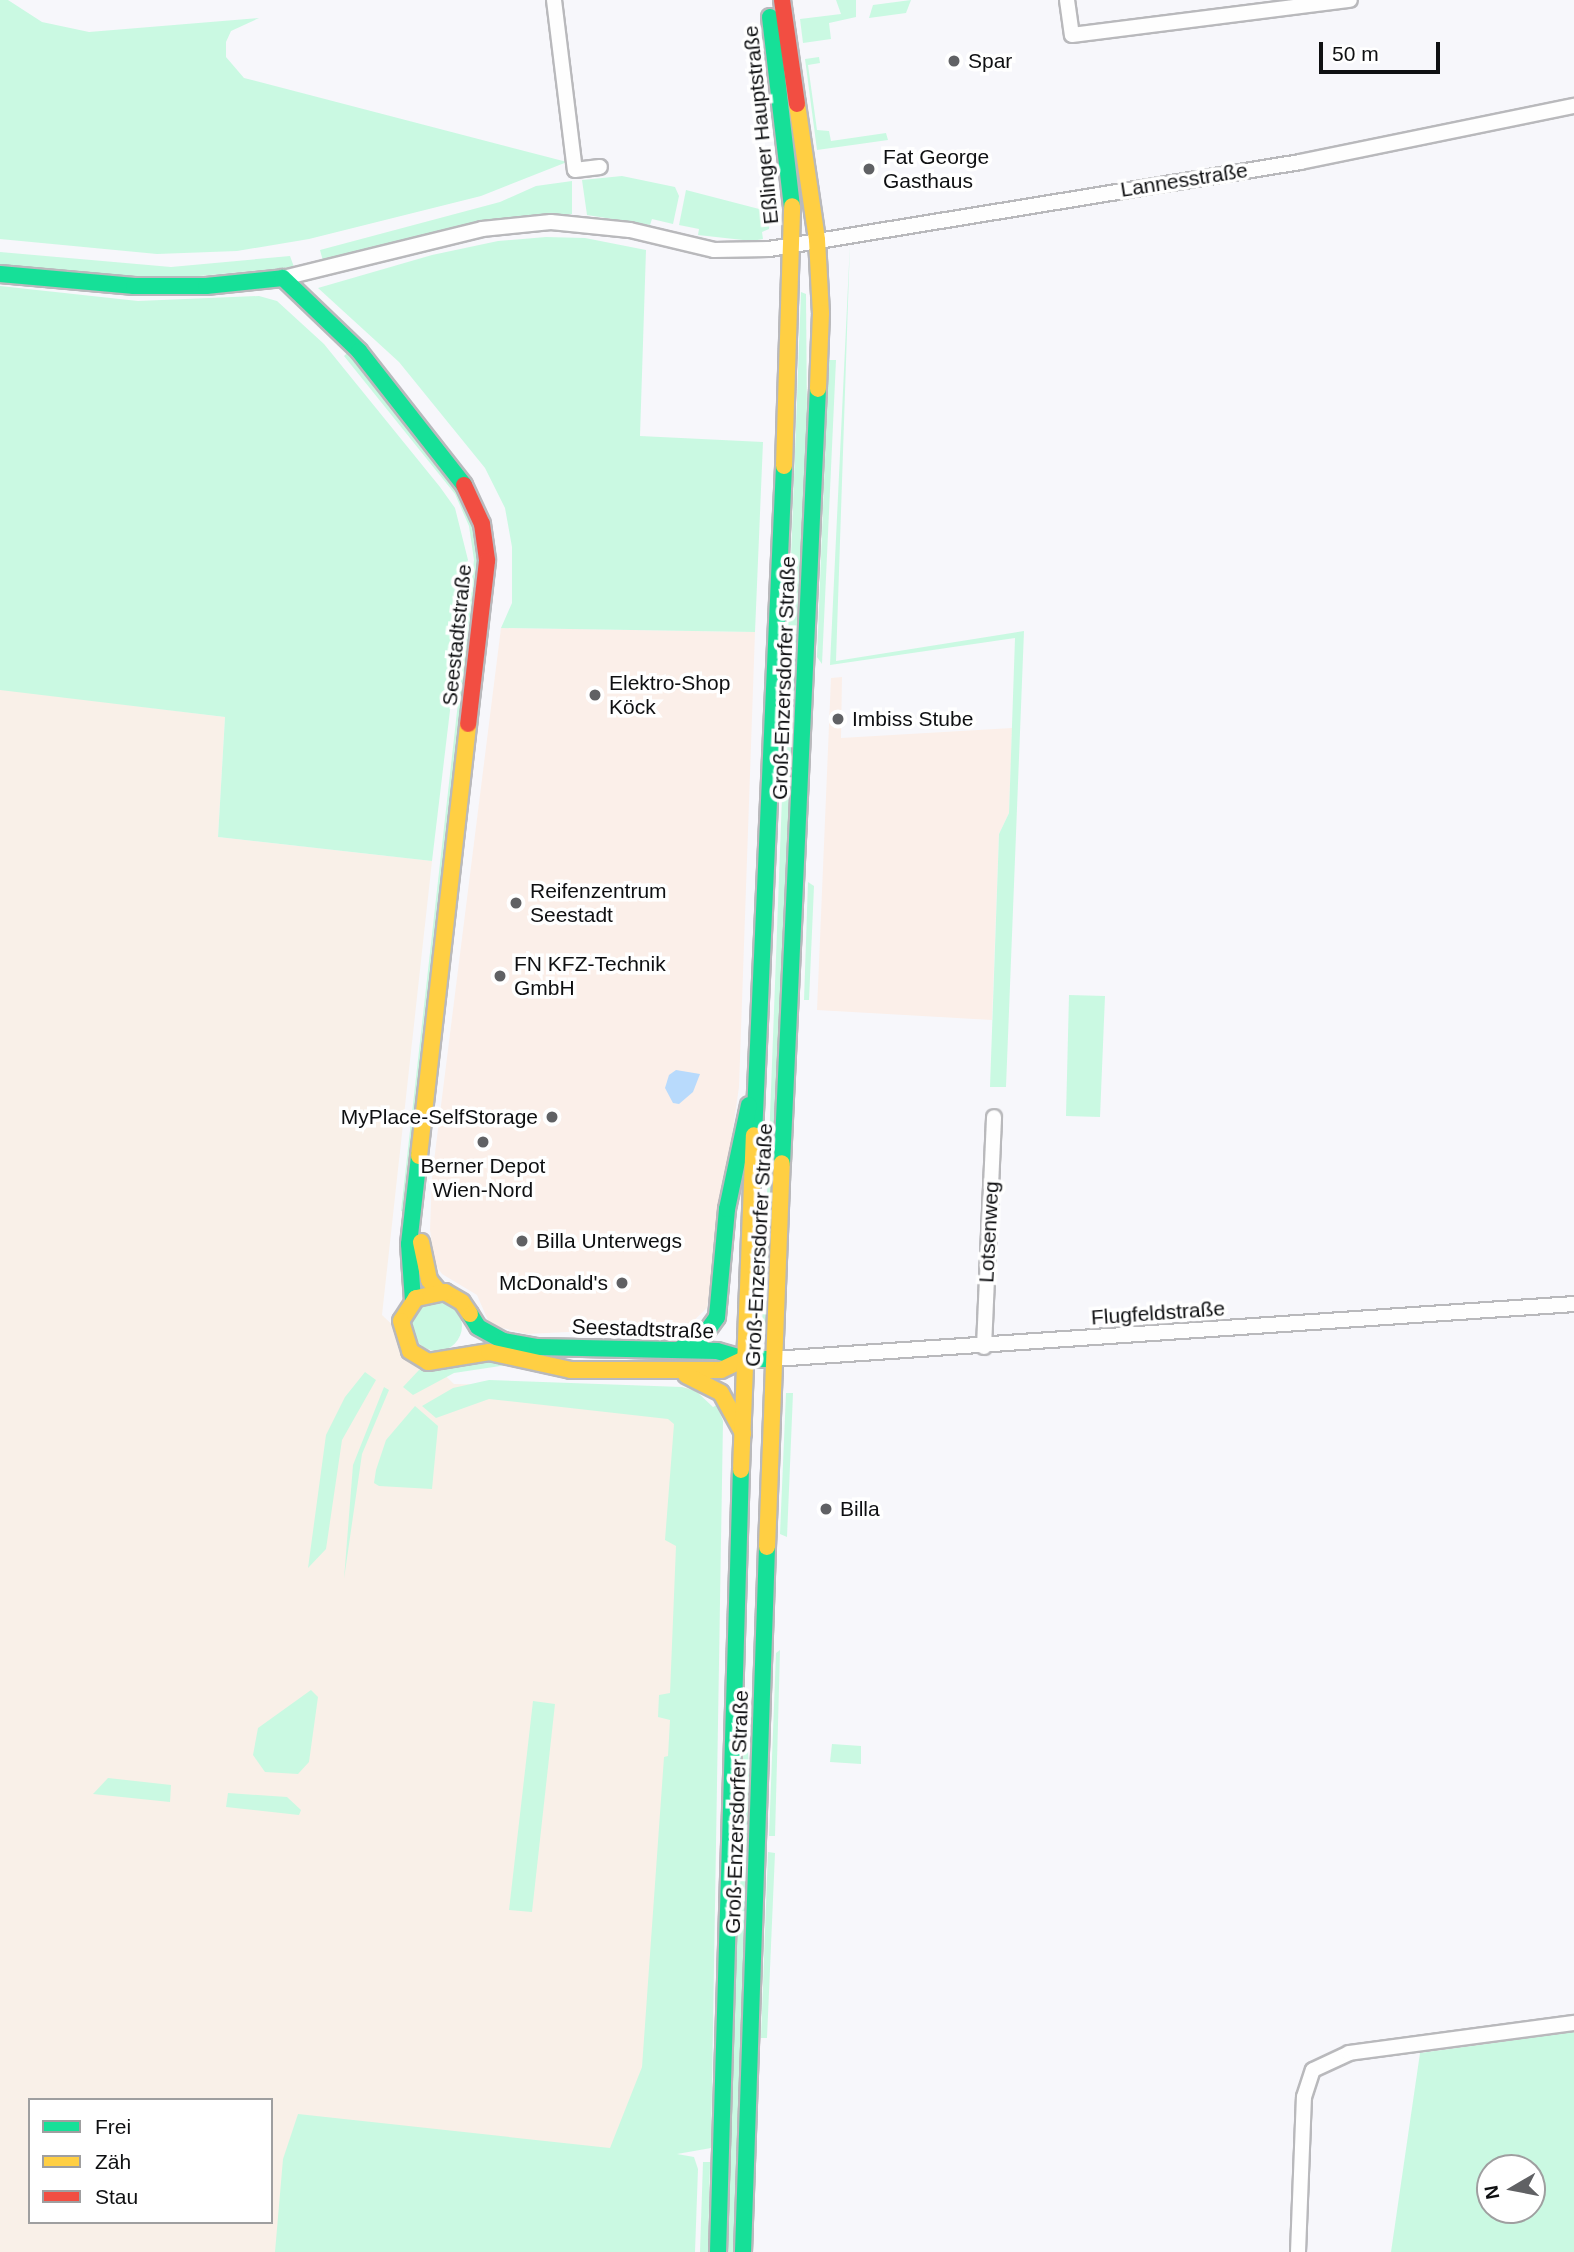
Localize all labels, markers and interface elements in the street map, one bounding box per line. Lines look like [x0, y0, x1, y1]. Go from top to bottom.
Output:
street label: Eßlinger Hauptstraße [738, 24, 784, 226]
scale bar [1322, 28, 1443, 72]
text: 50 m [1332, 42, 1379, 65]
place label: Spar [968, 48, 1012, 74]
marker: Spar [946, 53, 962, 69]
place label: Fat George Gasthaus [883, 144, 989, 194]
street label: Lannesstraße [1119, 158, 1249, 202]
marker: Fat George Gasthaus [861, 161, 877, 177]
street label: Groß-Enzersdorfer Straße [767, 556, 801, 800]
street label: Seestadtstraße [437, 563, 477, 707]
place label: Elektro-Shop Köck [609, 670, 730, 720]
marker: Elektro-Shop Köck [587, 687, 603, 703]
place label: Imbiss Stube [852, 706, 973, 732]
marker: Imbiss Stube [830, 711, 846, 727]
place label: Reifenzentrum Seestadt [530, 878, 667, 928]
marker: Reifenzentrum Seestadt [508, 895, 524, 911]
place label: FN KFZ-Technik GmbH [514, 951, 666, 1001]
marker: FN KFZ-Technik GmbH [492, 968, 508, 984]
place label: MyPlace-SelfStorage [341, 1104, 538, 1130]
marker: MyPlace-SelfStorage [544, 1109, 560, 1125]
street label: Groß-Enzersdorfer Straße [740, 1123, 778, 1367]
marker: Berner Depot Wien-Nord [475, 1134, 491, 1150]
place label: Berner Depot Wien-Nord [421, 1153, 545, 1203]
street label: Lotsenweg [974, 1181, 1004, 1283]
place label: Billa Unterwegs [536, 1228, 682, 1254]
marker: Billa Unterwegs [514, 1233, 530, 1249]
place label: McDonald's [499, 1270, 608, 1296]
marker: McDonald's [614, 1275, 630, 1291]
street label: Flugfeldstraße [1090, 1296, 1226, 1330]
street label: Seestadtstraße [571, 1314, 715, 1344]
place label: Billa [840, 1496, 880, 1522]
marker: Billa [818, 1501, 834, 1517]
street label: Groß-Enzersdorfer Straße [720, 1690, 754, 1934]
legend [28, 2098, 273, 2224]
text: Frei [95, 2115, 131, 2138]
text: Zäh [95, 2150, 131, 2173]
north arrow [1476, 2154, 1546, 2224]
text: N [1480, 2184, 1503, 2201]
text: Stau [95, 2185, 138, 2208]

